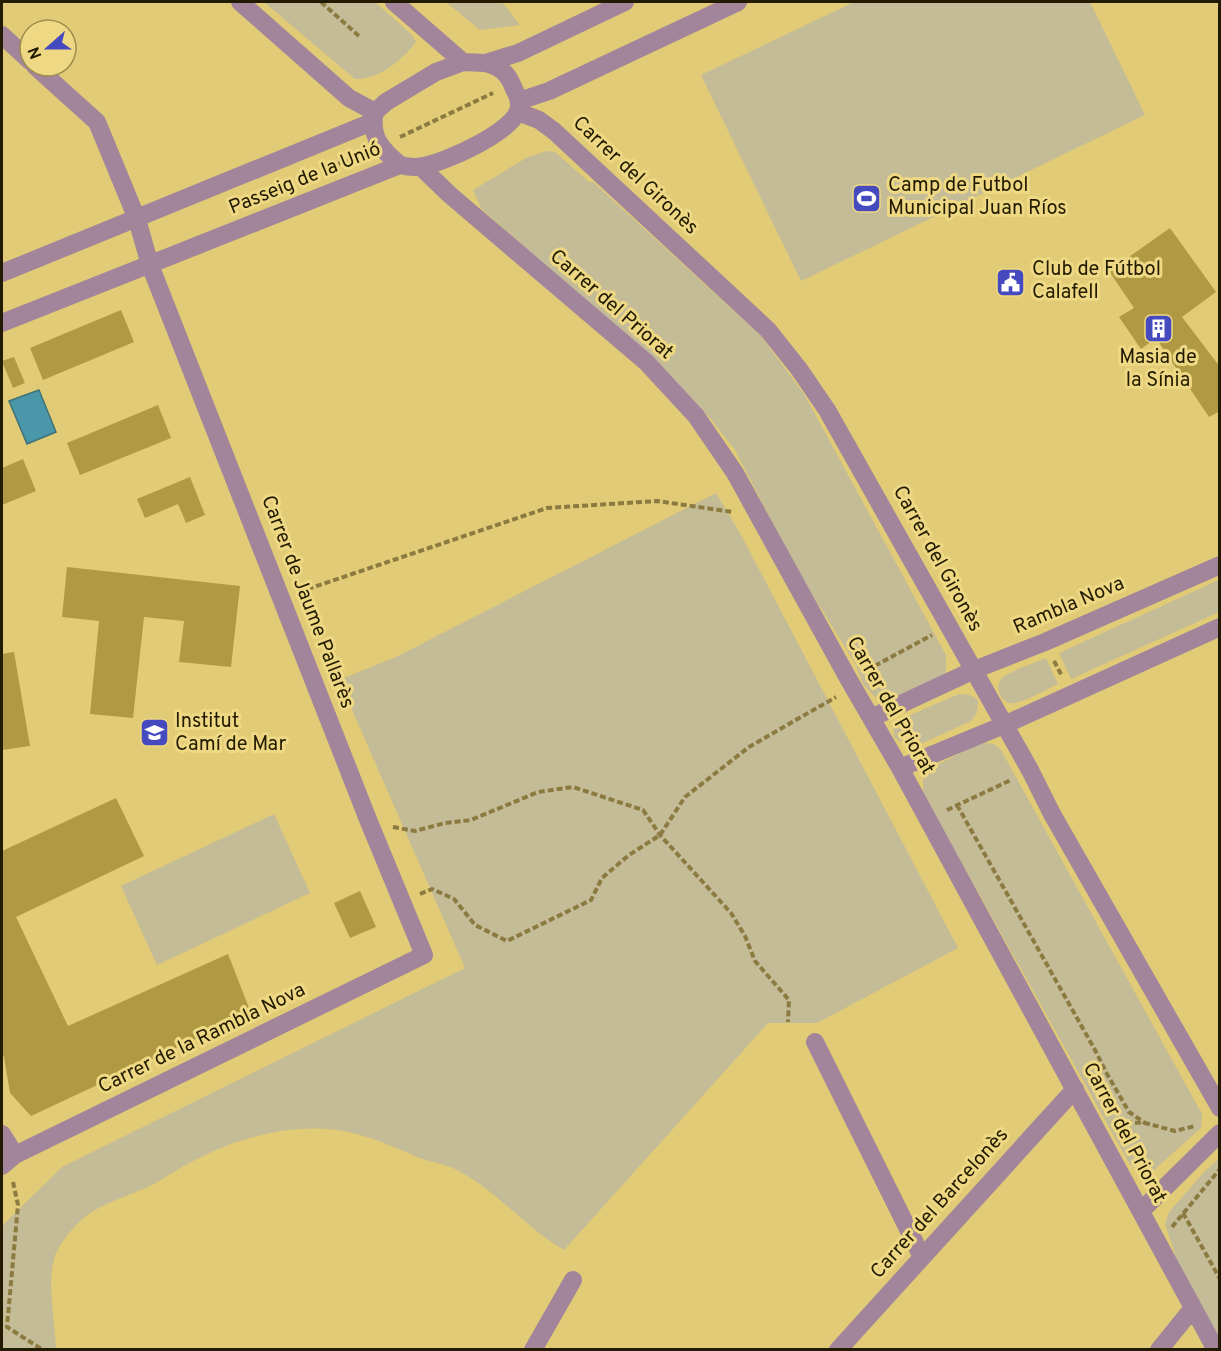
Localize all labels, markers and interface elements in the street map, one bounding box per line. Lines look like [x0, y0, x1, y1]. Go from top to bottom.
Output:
north arrow [18, 18, 78, 78]
text: N [24, 44, 47, 62]
street label: Carrer del Gironès [567, 111, 703, 241]
street label: Passeig de la Unió [225, 137, 385, 221]
place label: Camp de Futbol Municipal Juan Ríos [888, 173, 1067, 222]
sports icon: Camp de Futbol Municipal Juan Ríos [851, 182, 883, 214]
street label: Carrer del Priorat [544, 244, 678, 366]
place label: Club de Fútbol Calafell [1032, 257, 1161, 306]
public building icon: Club de Fútbol Calafell [995, 266, 1027, 298]
building icon: Masia de la Sínia [1142, 312, 1174, 344]
place label: Masia de la Sínia [1119, 345, 1197, 394]
street label: Carrer del Gironès [886, 481, 988, 637]
street label: Carrer de Jaume Pallarès [254, 492, 360, 712]
street label: Rambla Nova [1010, 571, 1128, 641]
street label: Carrer del Priorat [840, 632, 940, 780]
place label: Institut Camí de Mar [175, 709, 286, 758]
school or university icon: Institut Camí de Mar [138, 717, 170, 749]
street label: Carrer de la Rambla Nova [94, 977, 310, 1101]
street label: Carrer del Priorat [1076, 1058, 1172, 1208]
street label: Carrer del Barcelonès [865, 1123, 1015, 1285]

